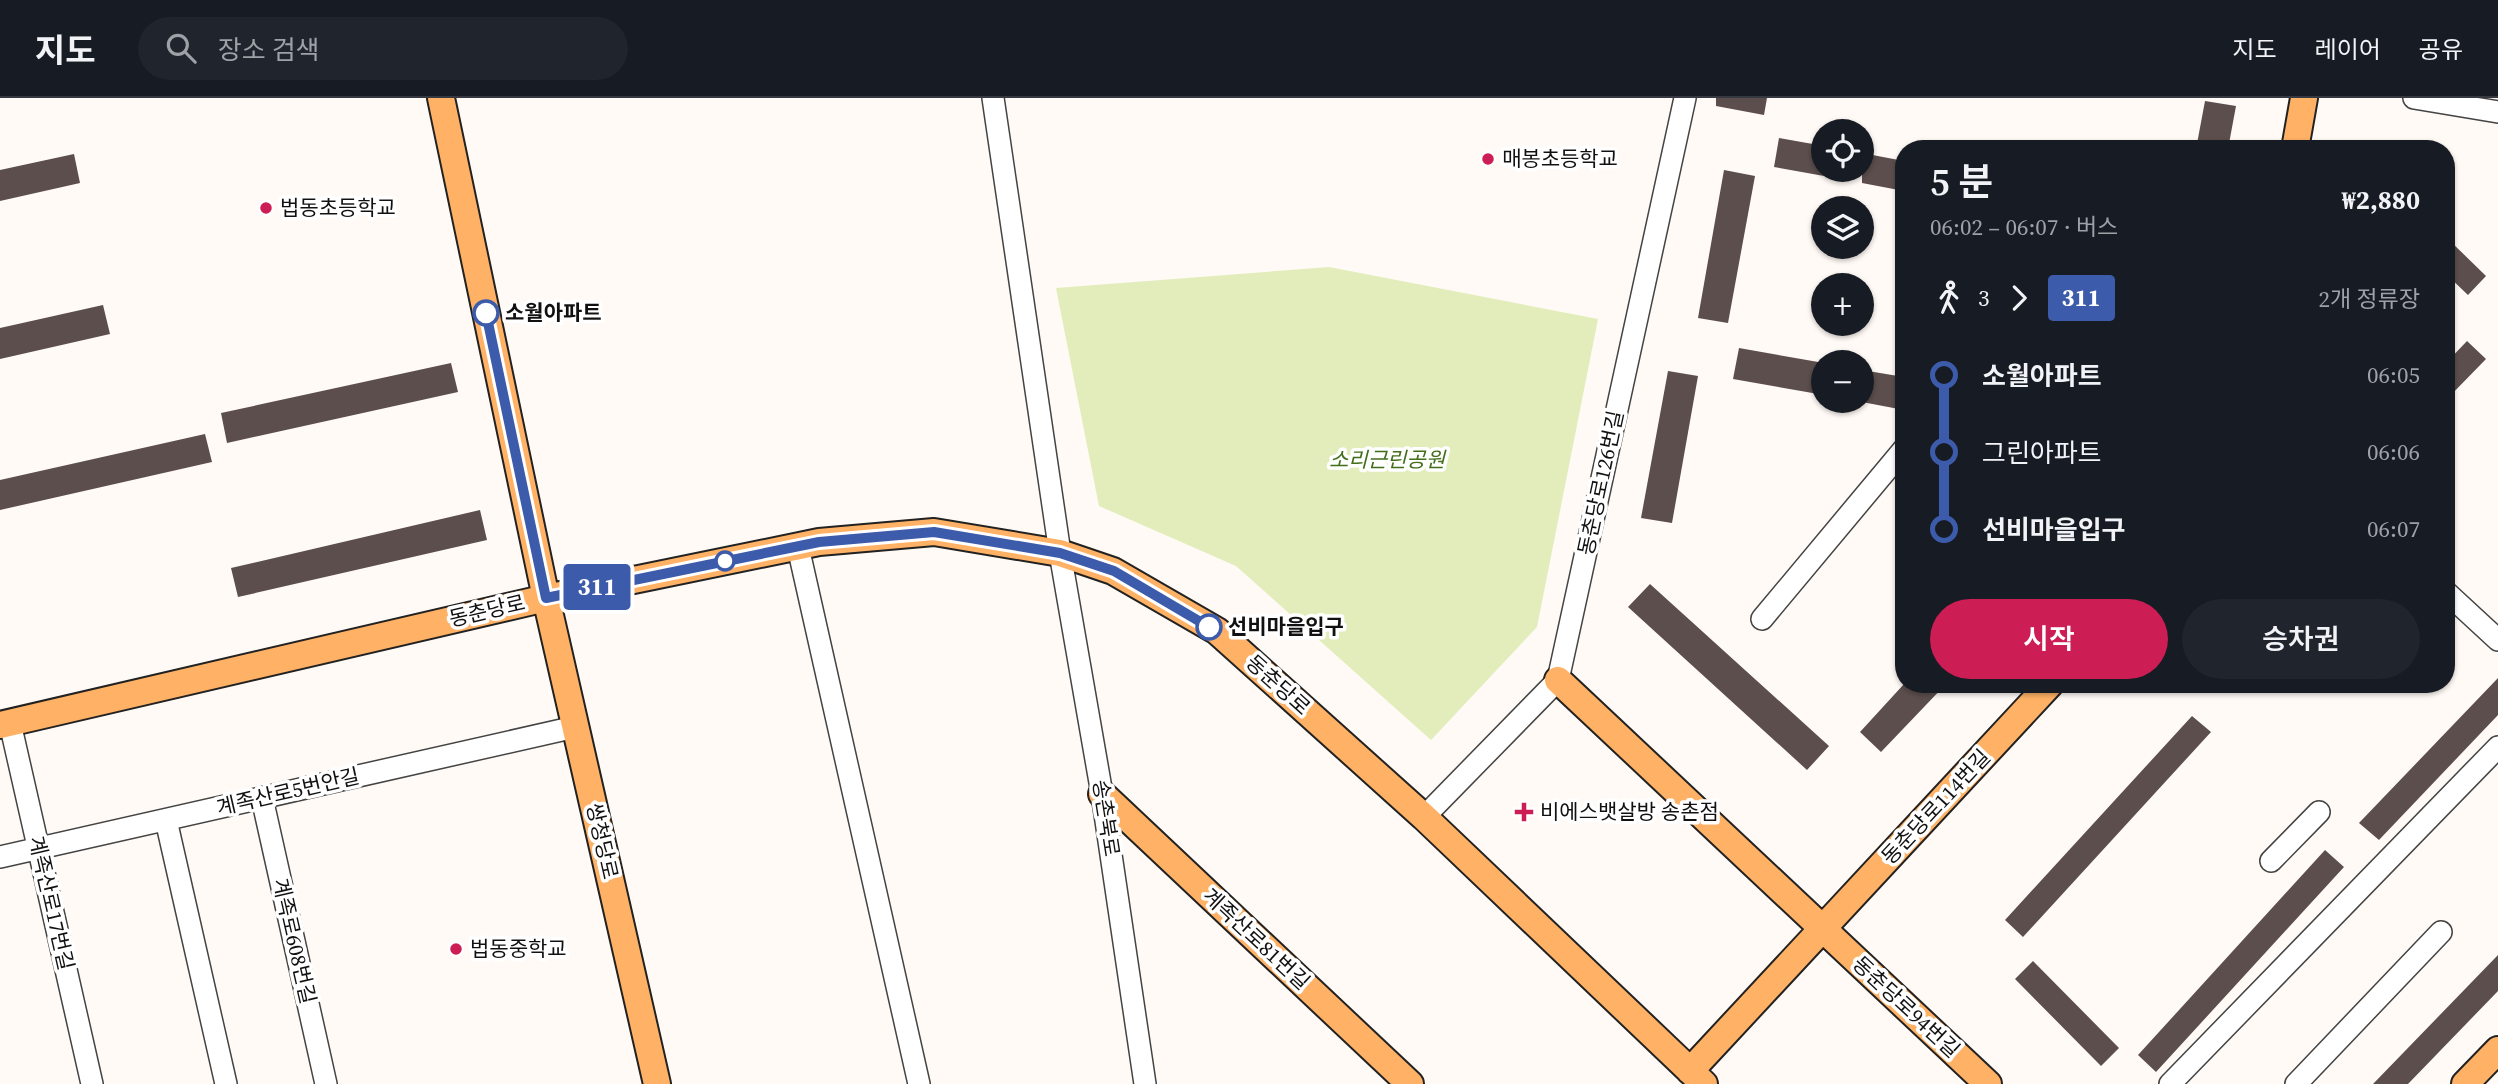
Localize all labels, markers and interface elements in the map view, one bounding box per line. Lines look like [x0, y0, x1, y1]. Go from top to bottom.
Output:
search box [138, 17, 628, 80]
text: 지도 [35, 28, 96, 73]
icon: search [162, 29, 200, 67]
text: 장소 검색 [218, 32, 319, 68]
text: 지도 [2232, 33, 2277, 66]
text: 레이어 [2315, 33, 2381, 66]
text: 공유 [2419, 33, 2463, 66]
map controls [1811, 119, 1874, 413]
button: locate [1811, 119, 1874, 182]
place label: 매봉초등학교 [1502, 144, 1618, 173]
marker: 매봉초등학교 [1480, 151, 1496, 167]
text: 5 분 [1930, 156, 1993, 208]
text: ₩2,880 [2342, 182, 2420, 218]
place label: 법동초등학교 [280, 193, 396, 222]
button: layers [1811, 196, 1874, 259]
marker: 법동초등학교 [258, 200, 274, 216]
text: 06:02 – 06:07 · 버스 [1930, 211, 2118, 243]
button: + [1811, 273, 1874, 336]
icon: walk [1930, 279, 1968, 317]
icon: forward [2000, 279, 2038, 317]
text: 311 [2062, 281, 2101, 314]
text: 3 [1978, 282, 1990, 314]
text: 2개 정류장 [2319, 283, 2420, 315]
place label: 소월아파트 [505, 298, 602, 327]
marker: 소월아파트 [473, 300, 499, 326]
button: − [1811, 350, 1874, 413]
text: 소월아파트 [1982, 358, 2102, 394]
text: 06:05 [2367, 359, 2420, 391]
street label: 동춘당로126번길 [1571, 408, 1630, 558]
text: 그린아파트 [1982, 435, 2102, 471]
text: 06:06 [2367, 436, 2420, 468]
park label: 소리근린공원 [1329, 445, 1447, 474]
text: 선비마을입구 [1982, 512, 2126, 548]
text: 06:07 [2367, 513, 2420, 545]
unlabelled marker [715, 551, 735, 571]
line badge: 311 [557, 564, 637, 610]
text: 311 [577, 570, 617, 603]
street label: 동춘당로 [446, 588, 528, 633]
button: 시작 [1930, 599, 2168, 679]
button: 승차권 [2182, 599, 2420, 679]
place label: 선비마을입구 [1228, 612, 1344, 641]
marker: 선비마을입구 [1196, 614, 1222, 640]
street label: 동춘당로 [1240, 648, 1317, 721]
street label: 동춘당로114번길 [1875, 743, 1997, 870]
street label: 계족산로5번안길 [214, 761, 362, 822]
street label: 송촌북로 [1086, 777, 1127, 858]
place label: 비에스뱃살방 송촌점 [1540, 797, 1719, 826]
street label: 쌍청당로 [580, 800, 625, 882]
marker: 비에스뱃살방 송촌점 [1514, 802, 1534, 822]
street label: 계족산로17번길 [22, 833, 81, 973]
street label: 계족로608번길 [266, 875, 323, 1007]
street label: 계족산로81번길 [1196, 881, 1316, 996]
place label: 법동중학교 [470, 934, 567, 963]
marker: 법동중학교 [448, 941, 464, 957]
street label: 동춘당로94번길 [1846, 949, 1966, 1064]

